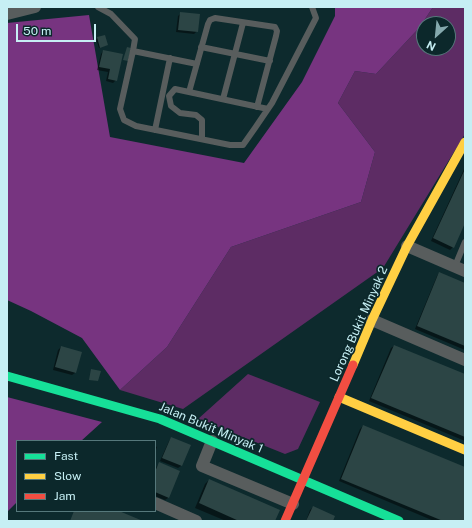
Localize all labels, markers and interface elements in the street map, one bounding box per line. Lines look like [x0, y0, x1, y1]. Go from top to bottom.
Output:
scale bar [18, 16, 98, 42]
north arrow [416, 16, 456, 56]
text: 50 m [23, 24, 51, 38]
text: N [424, 39, 438, 53]
street label: Lorong Bukit Minyak 2 [327, 264, 391, 384]
street label: Jalan Bukit Minyak 1 [157, 400, 265, 456]
legend [16, 440, 156, 512]
text: Fast [54, 449, 78, 463]
text: Slow [54, 469, 81, 483]
text: Jam [54, 489, 76, 503]

